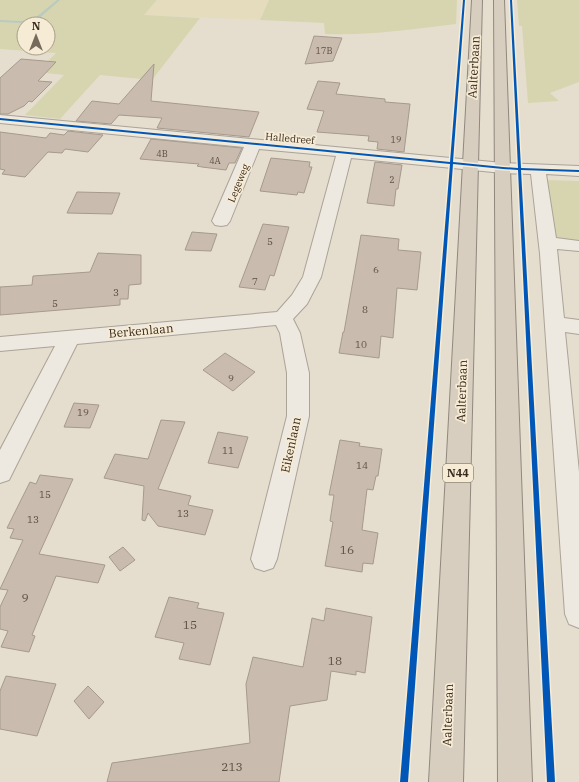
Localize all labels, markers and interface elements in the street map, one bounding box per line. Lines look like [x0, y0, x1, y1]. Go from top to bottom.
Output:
north arrow [16, 16, 56, 56]
text: N [32, 19, 41, 33]
street label: Aalterbaan [464, 35, 483, 99]
house number: 17B [316, 45, 332, 56]
street label: Halledreef [265, 130, 316, 147]
house number: 19 [391, 134, 401, 145]
house number: 4B [156, 148, 168, 159]
house number: 4A [209, 155, 222, 166]
street label: Legeweg [225, 161, 252, 204]
house number: 2 [389, 174, 395, 185]
house number: 5 [267, 235, 273, 248]
house number: 6 [373, 263, 379, 276]
house number: 7 [252, 275, 258, 288]
house number: 3 [113, 286, 119, 299]
house number: 5 [52, 297, 58, 310]
house number: 8 [362, 303, 368, 316]
street label: Berkenlaan [108, 320, 174, 341]
house number: 10 [355, 338, 367, 351]
street label: Aalterbaan [453, 359, 470, 422]
house number: 9 [228, 372, 234, 385]
house number: 19 [77, 406, 89, 419]
street label: Eikenlaan [277, 415, 304, 474]
house number: 11 [222, 444, 234, 457]
house number: 14 [356, 459, 368, 472]
road number: N44 [443, 464, 473, 482]
house number: 15 [39, 488, 51, 501]
house number: 13 [177, 507, 189, 520]
house number: 13 [27, 513, 39, 526]
house number: 16 [340, 542, 354, 557]
house number: 9 [21, 590, 29, 605]
house number: 15 [183, 617, 197, 632]
house number: 18 [328, 653, 342, 668]
street label: Aalterbaan [439, 683, 456, 746]
house number: 213 [221, 759, 243, 774]

